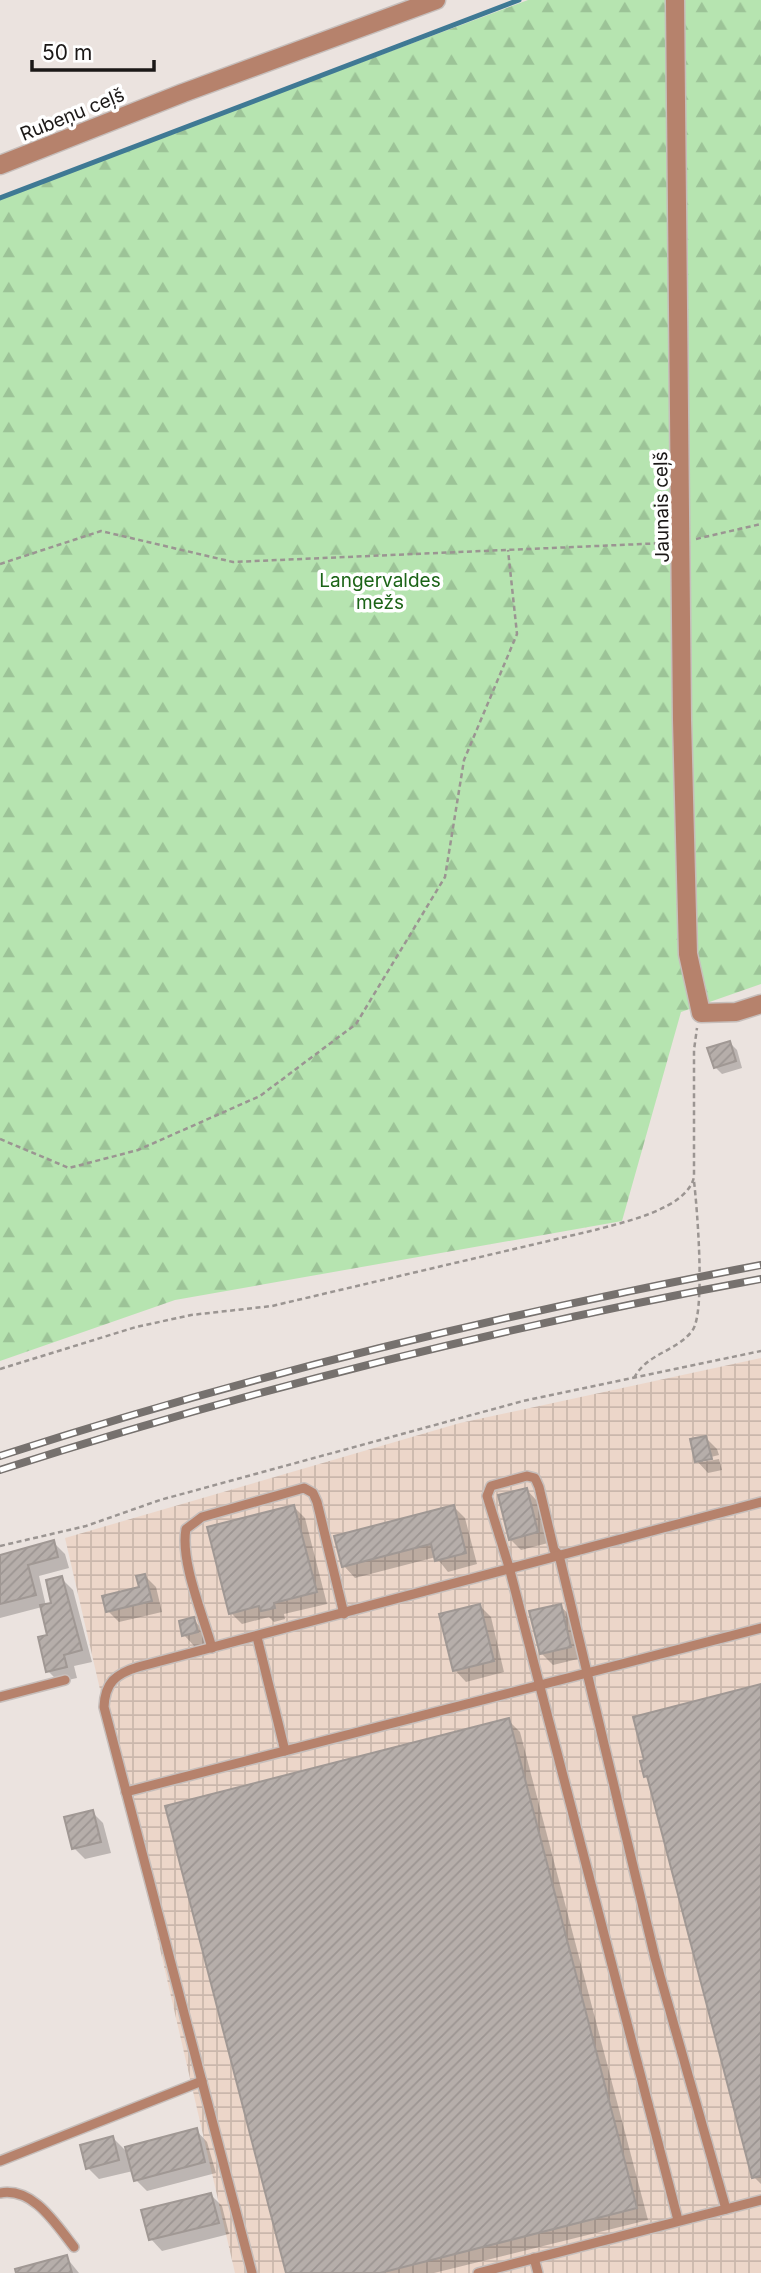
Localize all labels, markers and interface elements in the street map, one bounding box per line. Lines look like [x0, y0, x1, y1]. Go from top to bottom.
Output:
scale bar [32, 28, 154, 72]
text: 50 m [42, 40, 92, 65]
street label: Rubeņu ceļš [17, 83, 128, 146]
street label: Jaunais ceļš [649, 451, 674, 563]
park label: Langervaldes mežs [319, 569, 441, 614]

